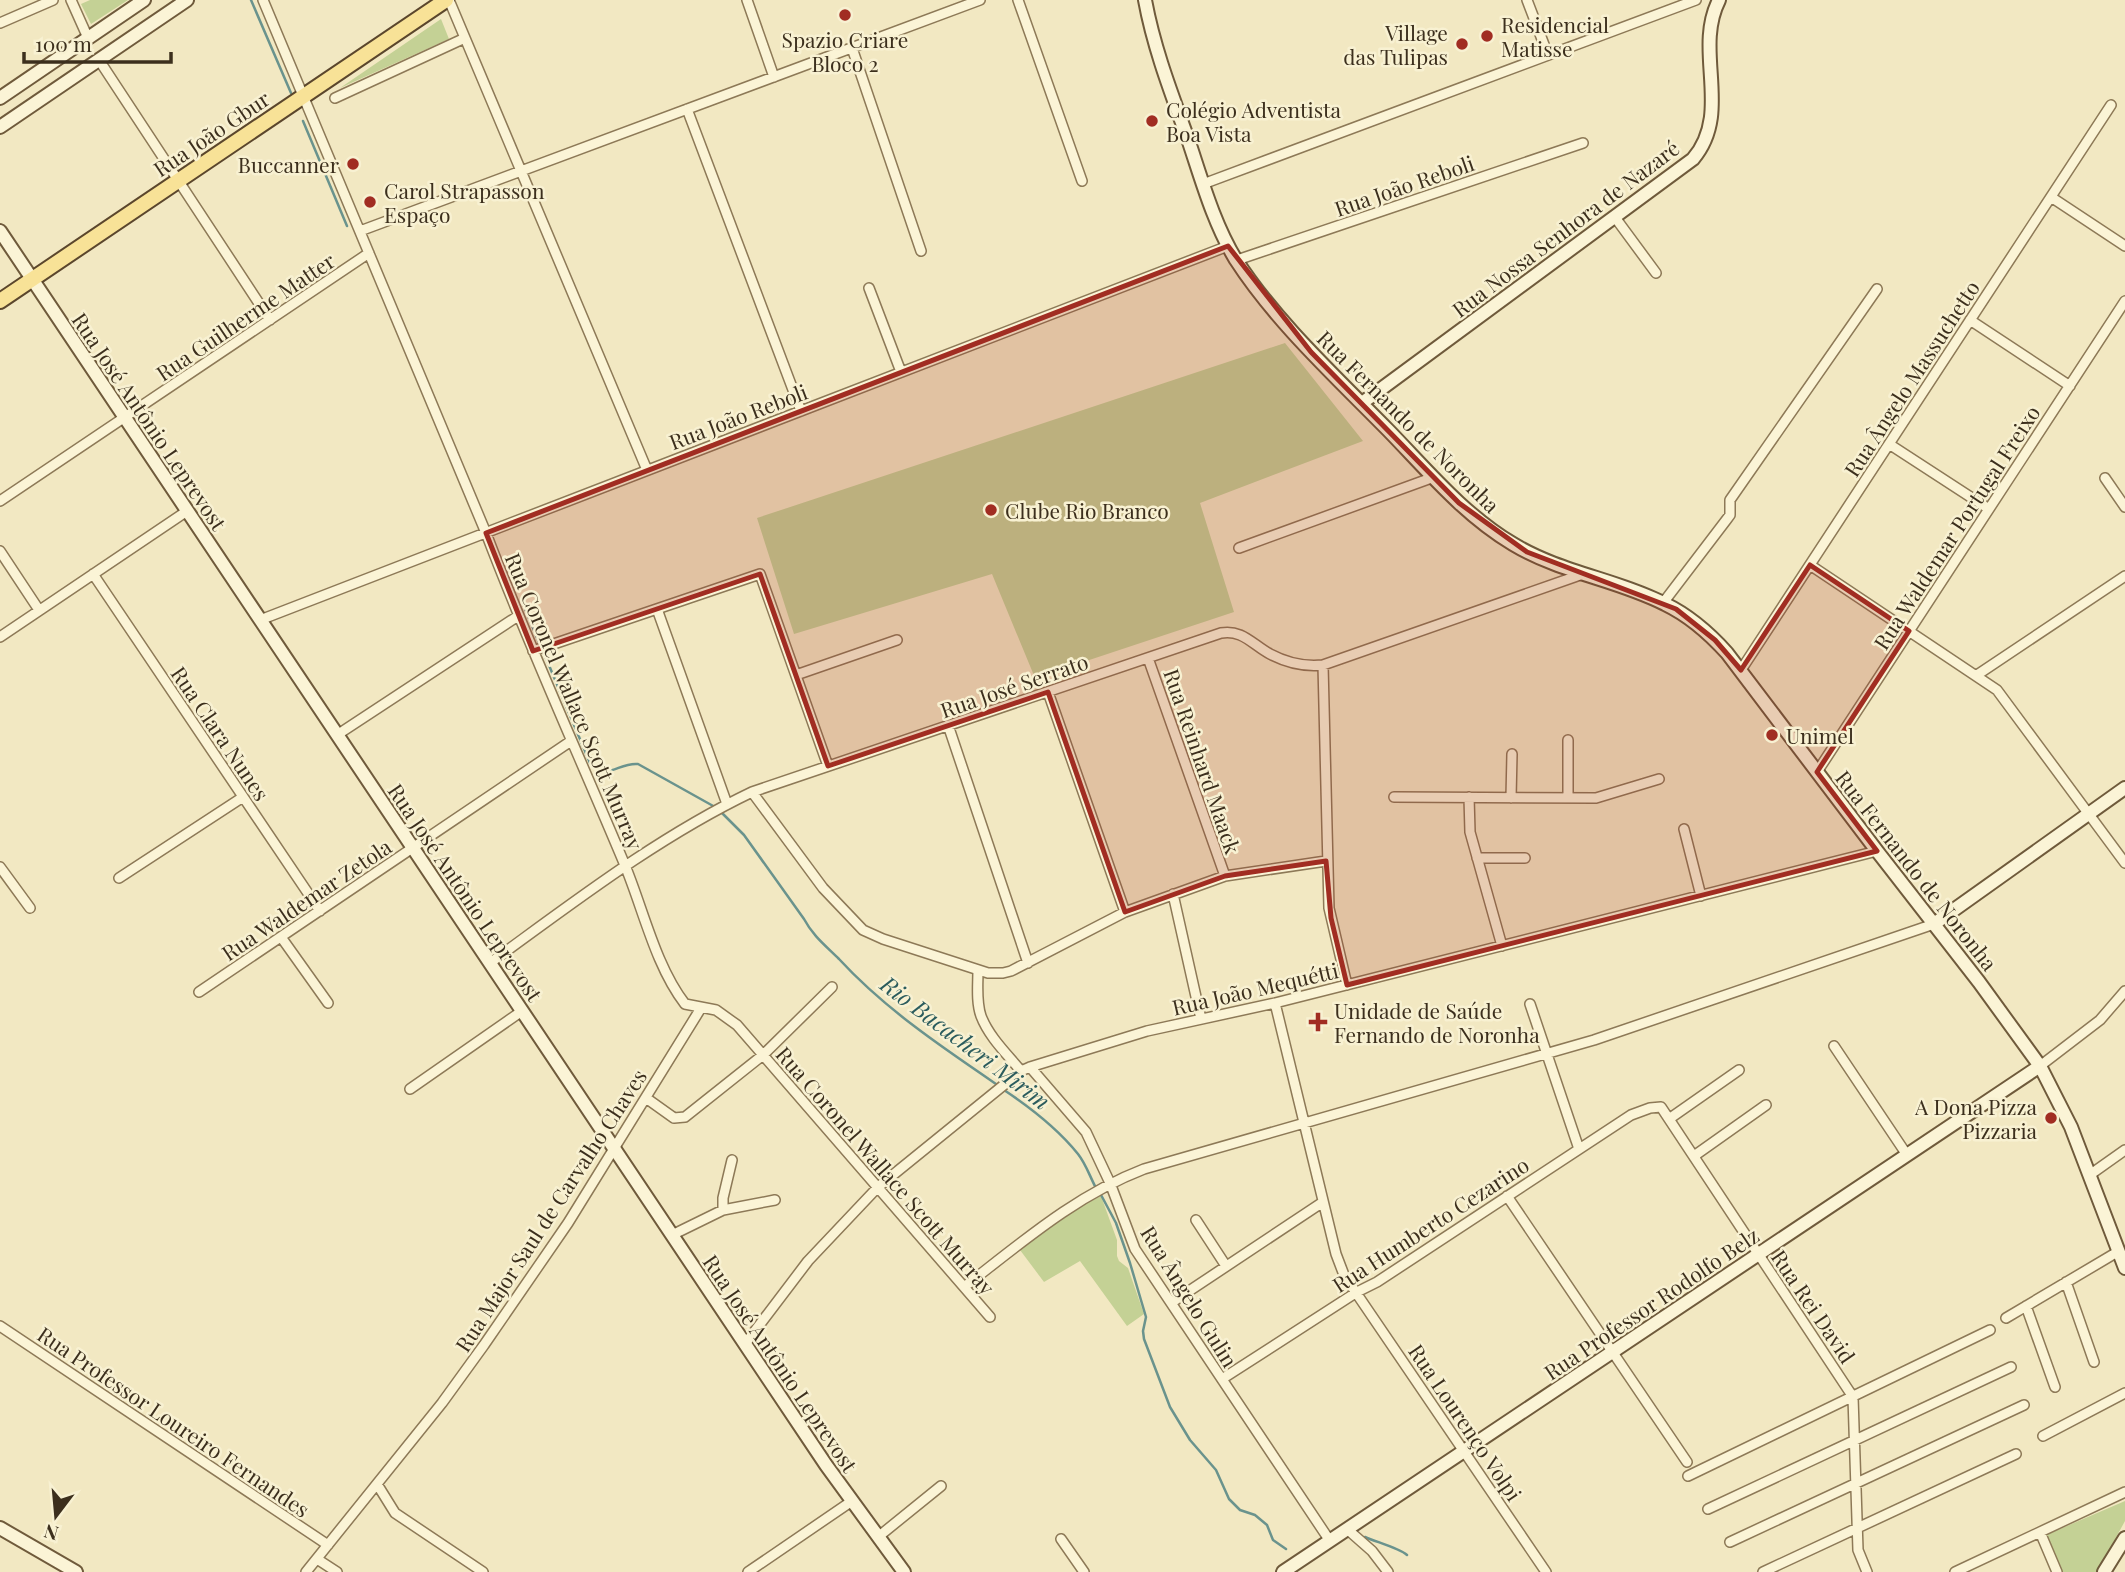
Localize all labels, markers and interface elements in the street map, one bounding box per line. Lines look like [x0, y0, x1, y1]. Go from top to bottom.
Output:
marker: Spazio Criare Bloco 2 [837, 7, 853, 23]
place label: Residencial Matisse [1501, 10, 1609, 62]
place label: Village das Tulipas [1343, 18, 1448, 70]
scale bar [24, 21, 172, 65]
place label: Spazio Criare Bloco 2 [782, 25, 908, 77]
marker: Residencial Matisse [1479, 28, 1495, 44]
text: 100 m [35, 29, 92, 57]
marker: Village das Tulipas [1454, 36, 1470, 52]
street label: Rua João Gbur [147, 83, 275, 182]
place label: Colégio Adventista Boa Vista [1166, 95, 1342, 147]
marker: Colégio Adventista Boa Vista [1144, 113, 1160, 129]
street label: Rua Nossa Senhora de Nazaré [1446, 133, 1684, 323]
street label: Rua João Reboli [1330, 148, 1478, 222]
place label: Buccanner [238, 150, 340, 178]
marker: Buccanner [345, 156, 361, 172]
place label: Carol Strapasson Espaço [384, 176, 545, 228]
marker: Carol Strapasson Espaço [362, 194, 378, 210]
street label: Rua Guilherme Matter [150, 245, 340, 386]
street label: Rua Ângelo Massuchetto [1837, 275, 1985, 481]
street label: Rua José Antônio Leprevost [67, 307, 234, 536]
street label: Rua Fernando de Noronha [1312, 324, 1507, 519]
street label: Rua João Reboli [665, 377, 811, 455]
street label: Rua Waldemar Portugal Freixo [1866, 400, 2046, 654]
place label: Clube Rio Branco [1005, 496, 1169, 524]
marker: Clube Rio Branco [983, 502, 999, 518]
street label: Rua Coronel Wallace Scott Murray [500, 548, 651, 854]
street label: Rua José Serrato [936, 647, 1092, 723]
street label: Rua Clara Nunes [166, 660, 276, 806]
street label: Rua Reinhard Maack [1158, 665, 1248, 858]
place label: Unimel [1786, 721, 1854, 749]
marker: Unimel [1764, 727, 1780, 743]
street label: Rua Fernando de Noronha [1830, 764, 2004, 976]
street label: Rua José Antônio Leprevost [383, 778, 550, 1007]
street label: Rua Waldemar Zetola [216, 831, 397, 966]
street label: Rua João Mequétti [1169, 955, 1341, 1021]
water label: Rio Bacacheri Mirim [874, 967, 1057, 1116]
place label: Unidade de Saúde Fernando de Noronha [1334, 996, 1540, 1048]
marker: Unidade de Saúde Fernando de Noronha [1308, 1012, 1328, 1032]
street label: Rua Coronel Wallace Scott Murray [770, 1040, 1002, 1300]
street label: Rua Major Saul de Carvalho Chaves [448, 1063, 652, 1357]
place label: A Dona Pizza Pizzaria [1914, 1092, 2038, 1144]
marker: A Dona Pizza Pizzaria [2043, 1110, 2059, 1126]
street label: Rua Humberto Cezarino [1326, 1150, 1534, 1298]
street label: Rua Ângelo Gulin [1135, 1220, 1245, 1372]
street label: Rua Professor Rodolfo Belz [1538, 1221, 1764, 1385]
street label: Rua Rei David [1766, 1244, 1862, 1368]
street label: Rua José Antônio Leprevost [698, 1249, 865, 1478]
street label: Rua Professor Loureiro Fernandes [33, 1319, 315, 1523]
street label: Rua Lourenço Volpi [1403, 1338, 1529, 1506]
north arrow [21, 1481, 91, 1551]
text: N [41, 1519, 61, 1548]

